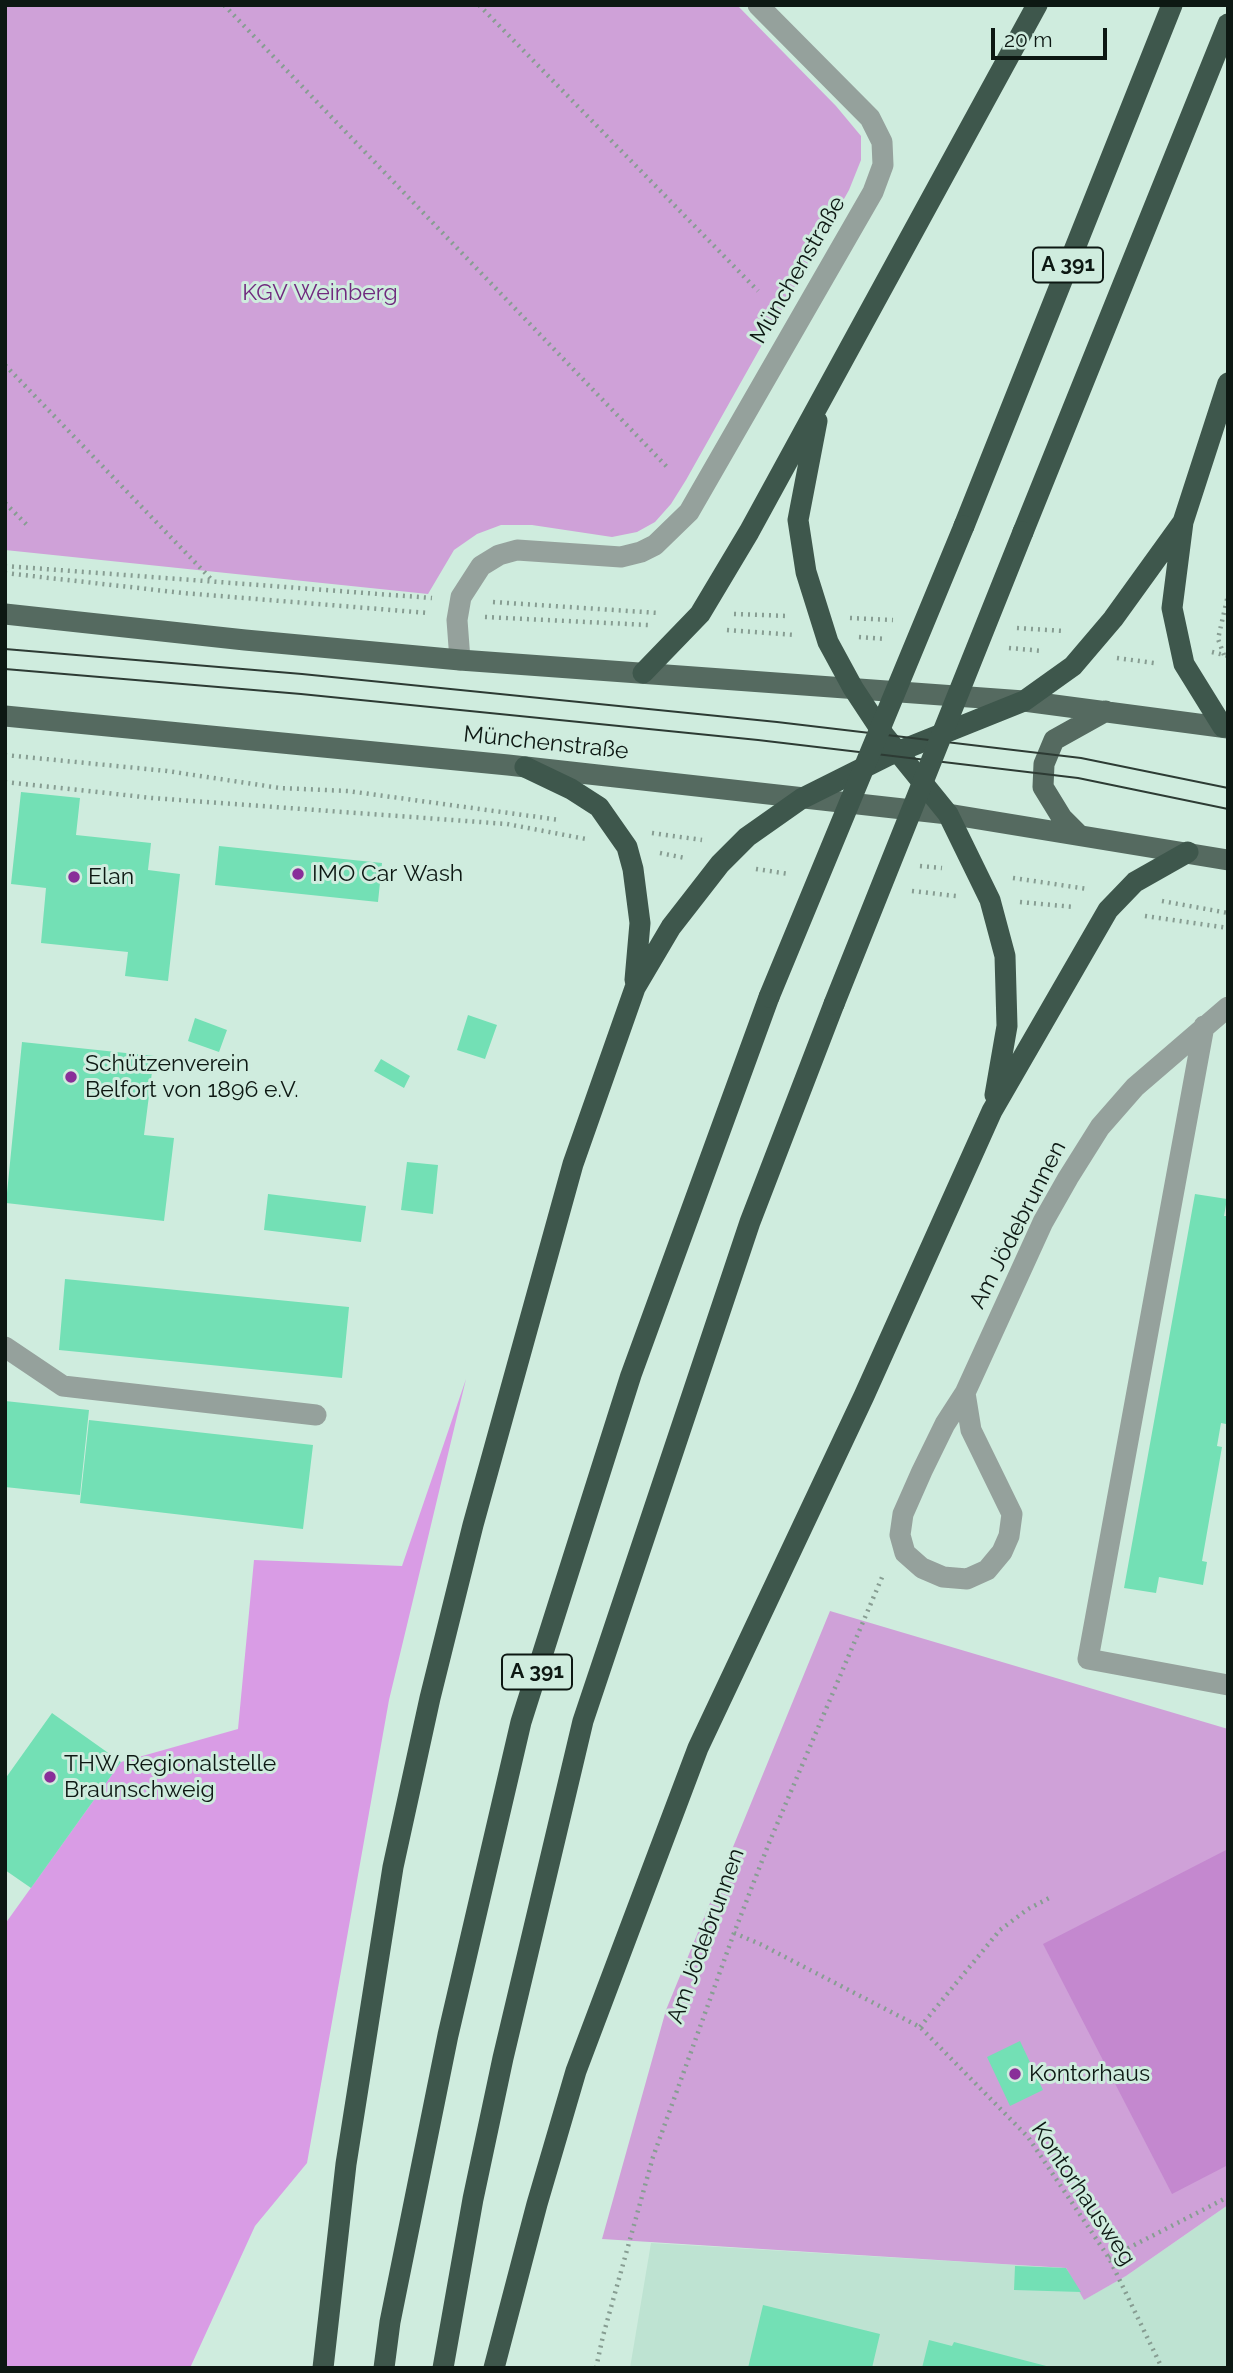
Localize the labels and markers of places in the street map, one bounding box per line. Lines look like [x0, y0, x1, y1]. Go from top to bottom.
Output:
place label: IMO Car Wash [312, 860, 463, 888]
place label: Elan [88, 863, 134, 891]
marker: IMO Car Wash [290, 866, 306, 882]
marker: Elan [66, 869, 82, 885]
place label: Schützenverein Belfort von 1896 e.V. [85, 1050, 299, 1104]
marker: Schützenverein Belfort von 1896 e.V. [63, 1069, 79, 1085]
place label: THW Regionalstelle Braunschweig [64, 1750, 276, 1804]
marker: THW Regionalstelle Braunschweig [42, 1769, 58, 1785]
place label: Kontorhaus [1029, 2060, 1150, 2088]
marker: Kontorhaus [1007, 2066, 1023, 2082]

